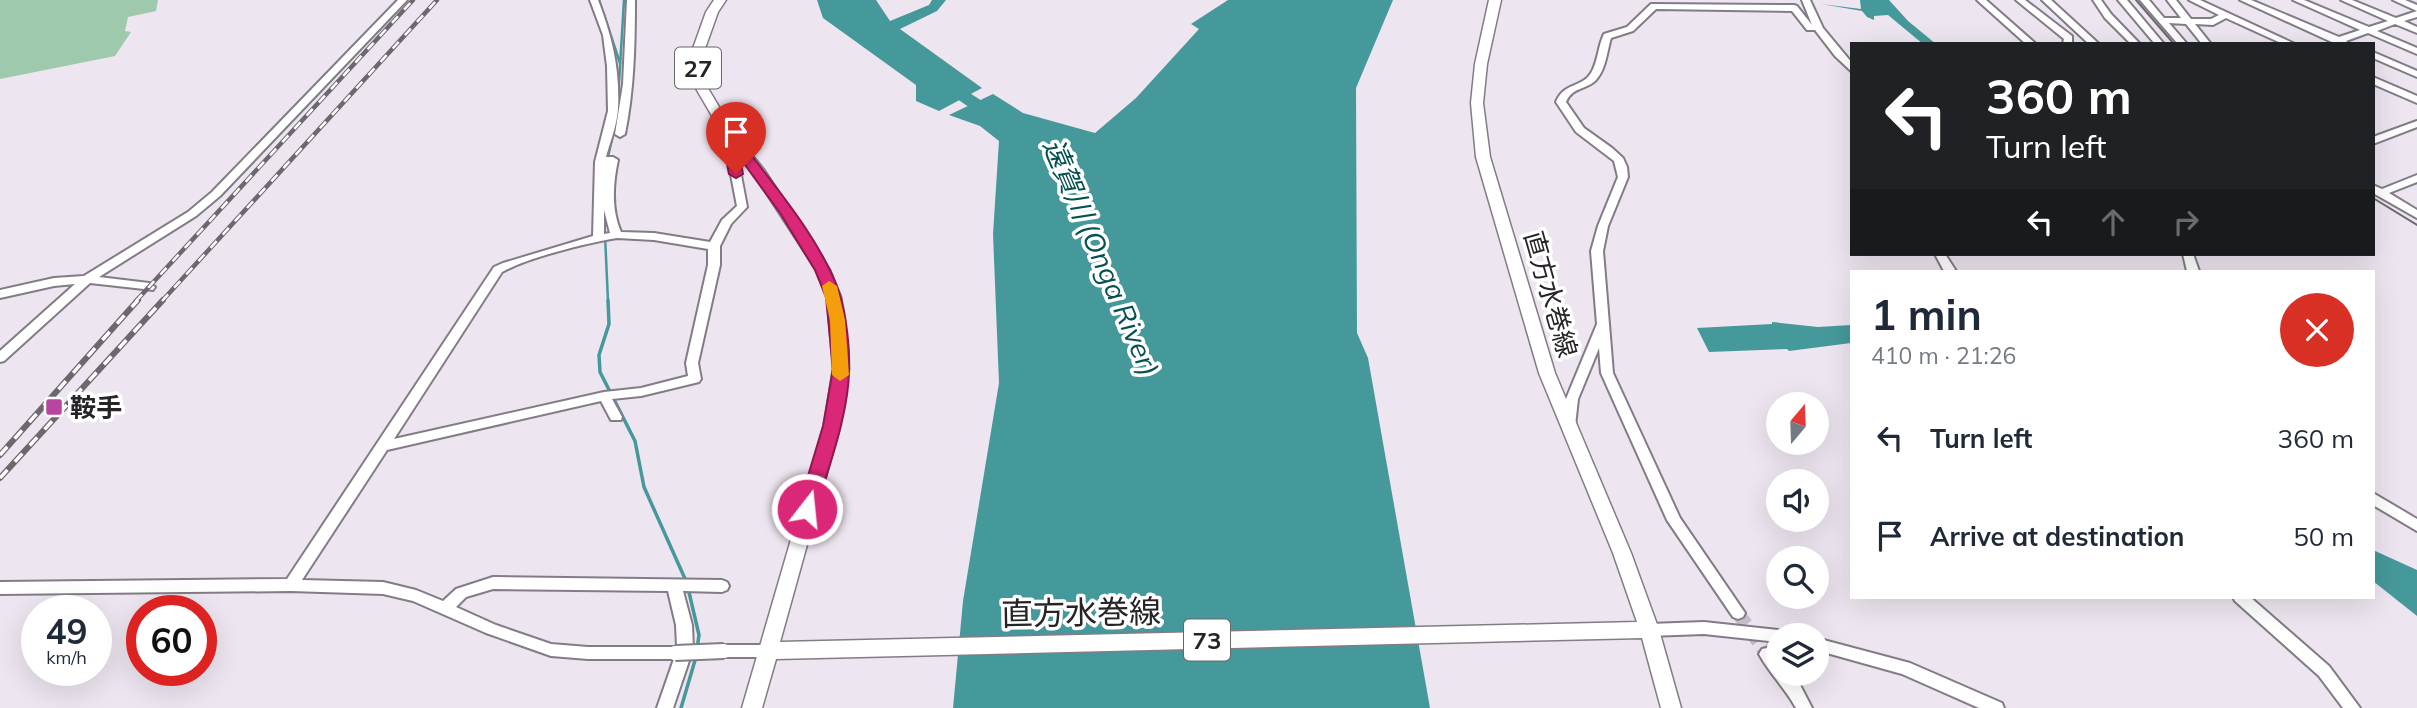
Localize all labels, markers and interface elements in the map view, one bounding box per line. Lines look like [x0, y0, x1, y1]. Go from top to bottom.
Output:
road number: 27 [675, 47, 721, 88]
text: 360 m [1986, 65, 2132, 126]
icon: left [1871, 70, 1962, 161]
pin [706, 102, 766, 174]
icon: arrive [717, 113, 755, 151]
text: Turn left [1986, 126, 2106, 166]
water label: 遠賀川 (Onga River) [1036, 133, 1168, 381]
icon: left [2021, 203, 2059, 241]
icon: ahead [2094, 203, 2132, 241]
icon: right [2167, 203, 2205, 241]
street label: 直方水巻線 [1517, 227, 1585, 361]
text: 1 min [1871, 288, 1982, 341]
button: close [2280, 293, 2354, 367]
text: 410 m · 21:26 [1871, 341, 2016, 370]
place label: 鞍手 [70, 391, 122, 424]
north arrow [1766, 392, 1829, 455]
map controls [1766, 392, 1829, 686]
marker: 鞍手 [44, 397, 64, 417]
icon: left [1871, 419, 1909, 457]
text: Turn left [1930, 422, 2032, 455]
text: 360 m [2278, 422, 2354, 455]
button: sound [1766, 469, 1829, 532]
position arrow [770, 472, 844, 546]
icon: arrive [1871, 517, 1909, 555]
text: Arrive at destination [1930, 520, 2185, 553]
text: 50 m [2293, 520, 2354, 553]
button: search [1766, 546, 1829, 609]
street label: 直方水巻線 [1001, 591, 1161, 633]
speed limit sign: 60 [126, 595, 217, 686]
text: 49 [45, 609, 88, 653]
road number: 73 [1184, 620, 1230, 660]
button: layers [1766, 623, 1829, 686]
text: km/h [46, 646, 87, 669]

